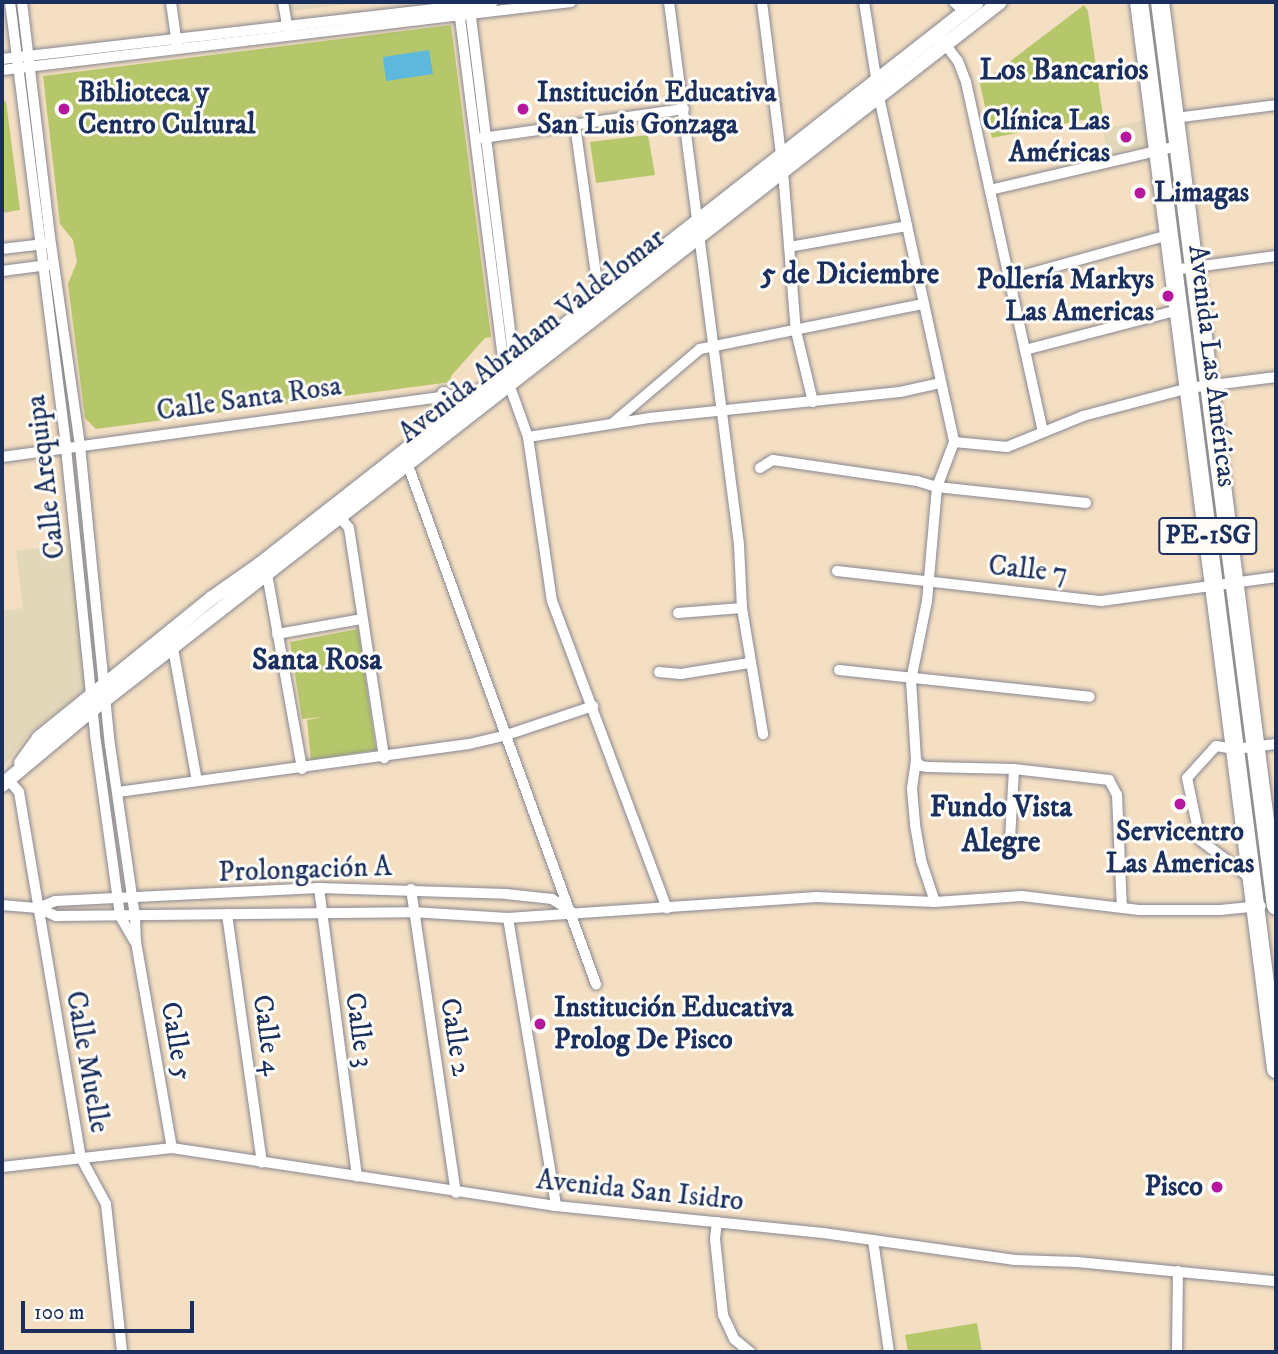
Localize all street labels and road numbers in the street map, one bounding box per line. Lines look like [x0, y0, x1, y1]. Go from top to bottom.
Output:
street label: Avenida Abraham Valdelomar [392, 222, 672, 450]
street label: Avenida Las Américas [1180, 243, 1244, 489]
street label: Calle Santa Rosa [155, 369, 343, 429]
street label: Calle Arequipa [19, 393, 73, 561]
road number: PE-1SG [1157, 514, 1259, 558]
street label: Calle 7 [987, 549, 1069, 591]
street label: Prolongación A [218, 850, 392, 890]
street label: Calle Muelle [58, 988, 116, 1136]
street label: Calle 3 [337, 990, 381, 1070]
street label: Calle 4 [245, 993, 289, 1077]
street label: Calle 2 [432, 996, 478, 1078]
street label: Calle 5 [153, 999, 199, 1083]
street label: Avenida San Isidro [535, 1163, 745, 1219]

